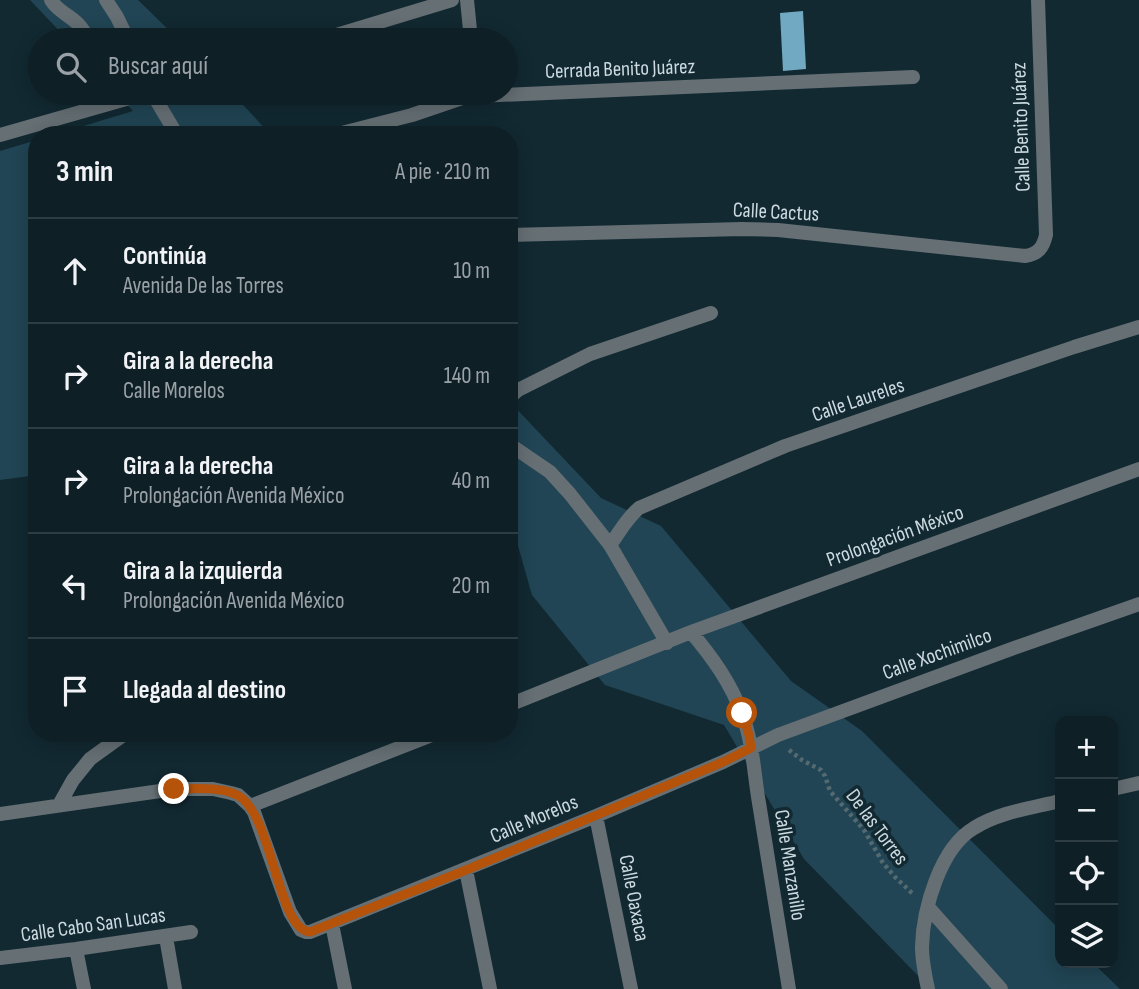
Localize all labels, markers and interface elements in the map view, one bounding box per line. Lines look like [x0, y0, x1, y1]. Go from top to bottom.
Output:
search box [28, 28, 518, 105]
icon: search [52, 48, 90, 86]
text: Buscar aquí [108, 51, 208, 82]
street label: Cerrada Benito Juárez [544, 54, 696, 84]
street label: Calle Benito Juárez [1006, 61, 1036, 192]
text: 3 min [56, 154, 113, 190]
text: A pie · 210 m [395, 158, 490, 186]
street label: Calle Cactus [732, 197, 820, 227]
text: Continúa [123, 241, 207, 272]
icon: ahead [56, 252, 94, 290]
text: 10 m [453, 257, 490, 285]
text: Avenida De las Torres [123, 272, 284, 300]
text: Gira a la derecha [123, 346, 273, 377]
icon: right [56, 357, 94, 395]
text: 140 m [444, 362, 490, 390]
street label: Calle Laureles [808, 373, 908, 427]
text: Calle Morelos [123, 377, 225, 405]
text: Gira a la derecha [123, 451, 273, 482]
icon: right [56, 462, 94, 500]
text: 40 m [452, 467, 490, 495]
text: Prolongación Avenida México [123, 482, 344, 510]
street label: Prolongación México [823, 500, 967, 572]
text: Gira a la izquierda [123, 556, 283, 587]
icon: left [56, 567, 94, 605]
text: 20 m [452, 572, 490, 600]
text: Prolongación Avenida México [123, 587, 344, 615]
street label: Calle Xochimilco [879, 623, 995, 685]
icon: arrive [56, 672, 94, 710]
text: Llegada al destino [123, 675, 286, 706]
route start [726, 697, 757, 728]
map controls [1055, 716, 1118, 968]
button: + [1055, 716, 1118, 779]
route end [158, 773, 189, 804]
button: − [1055, 779, 1118, 842]
street label: De las Torres [840, 784, 914, 870]
street label: Calle Morelos [486, 789, 582, 849]
street label: Calle Manzanillo [769, 808, 811, 922]
button: locate [1055, 842, 1118, 905]
street label: Calle Oaxaca [613, 853, 655, 943]
street label: Calle Cabo San Lucas [19, 902, 167, 948]
button: layers [1055, 905, 1118, 968]

